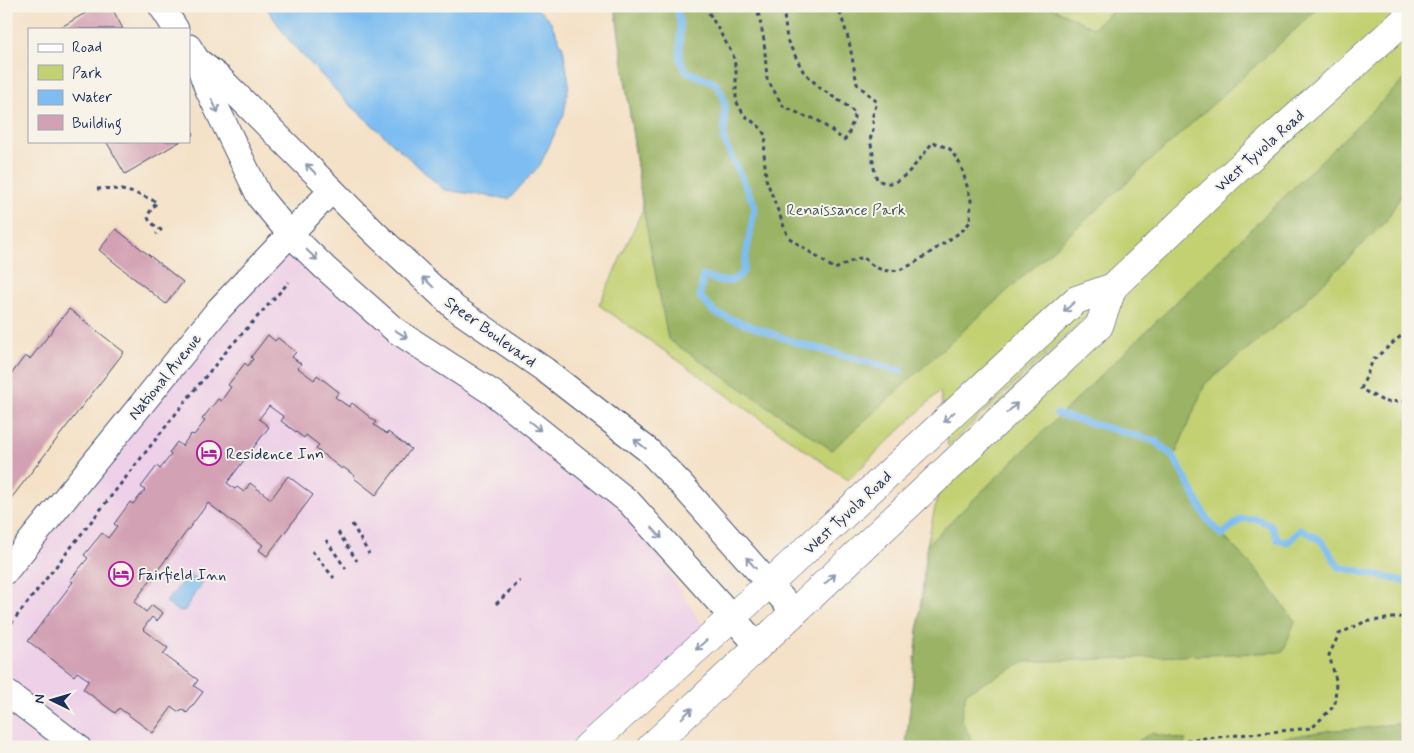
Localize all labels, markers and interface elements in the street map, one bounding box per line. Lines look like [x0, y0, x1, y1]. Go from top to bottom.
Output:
legend [28, 28, 190, 142]
text: Road [72, 38, 102, 58]
text: Park [72, 64, 102, 84]
text: Water [72, 88, 112, 108]
one-way arrow [210, 98, 220, 113]
street label: West Tyvola Road [1211, 105, 1309, 197]
text: Building [72, 114, 122, 135]
one-way arrow [305, 163, 317, 175]
park label: Renaissance Park [786, 200, 906, 221]
one-way arrow [305, 249, 318, 261]
one-way arrow [422, 277, 434, 289]
street label: Speer Boulevard [440, 292, 540, 373]
one-way arrow [1062, 301, 1075, 313]
street label: National Avenue [124, 329, 207, 425]
one-way arrow [394, 329, 408, 339]
one-way arrow [1006, 402, 1018, 414]
one-way arrow [943, 411, 956, 423]
one-way arrow [528, 420, 541, 431]
one-way arrow [634, 439, 647, 450]
hotel icon: Residence Inn [196, 440, 222, 466]
place label: Residence Inn [226, 444, 324, 465]
street label: West Tyvola Road [799, 467, 897, 559]
one-way arrow [651, 526, 663, 539]
one-way arrow [746, 557, 757, 570]
hotel icon: Fairfield Inn [108, 561, 134, 587]
place label: Fairfield Inn [138, 565, 226, 586]
one-way arrow [824, 573, 836, 585]
one-way arrow [694, 639, 707, 651]
north arrow [28, 676, 78, 726]
text: N [31, 694, 49, 704]
one-way arrow [680, 707, 693, 719]

